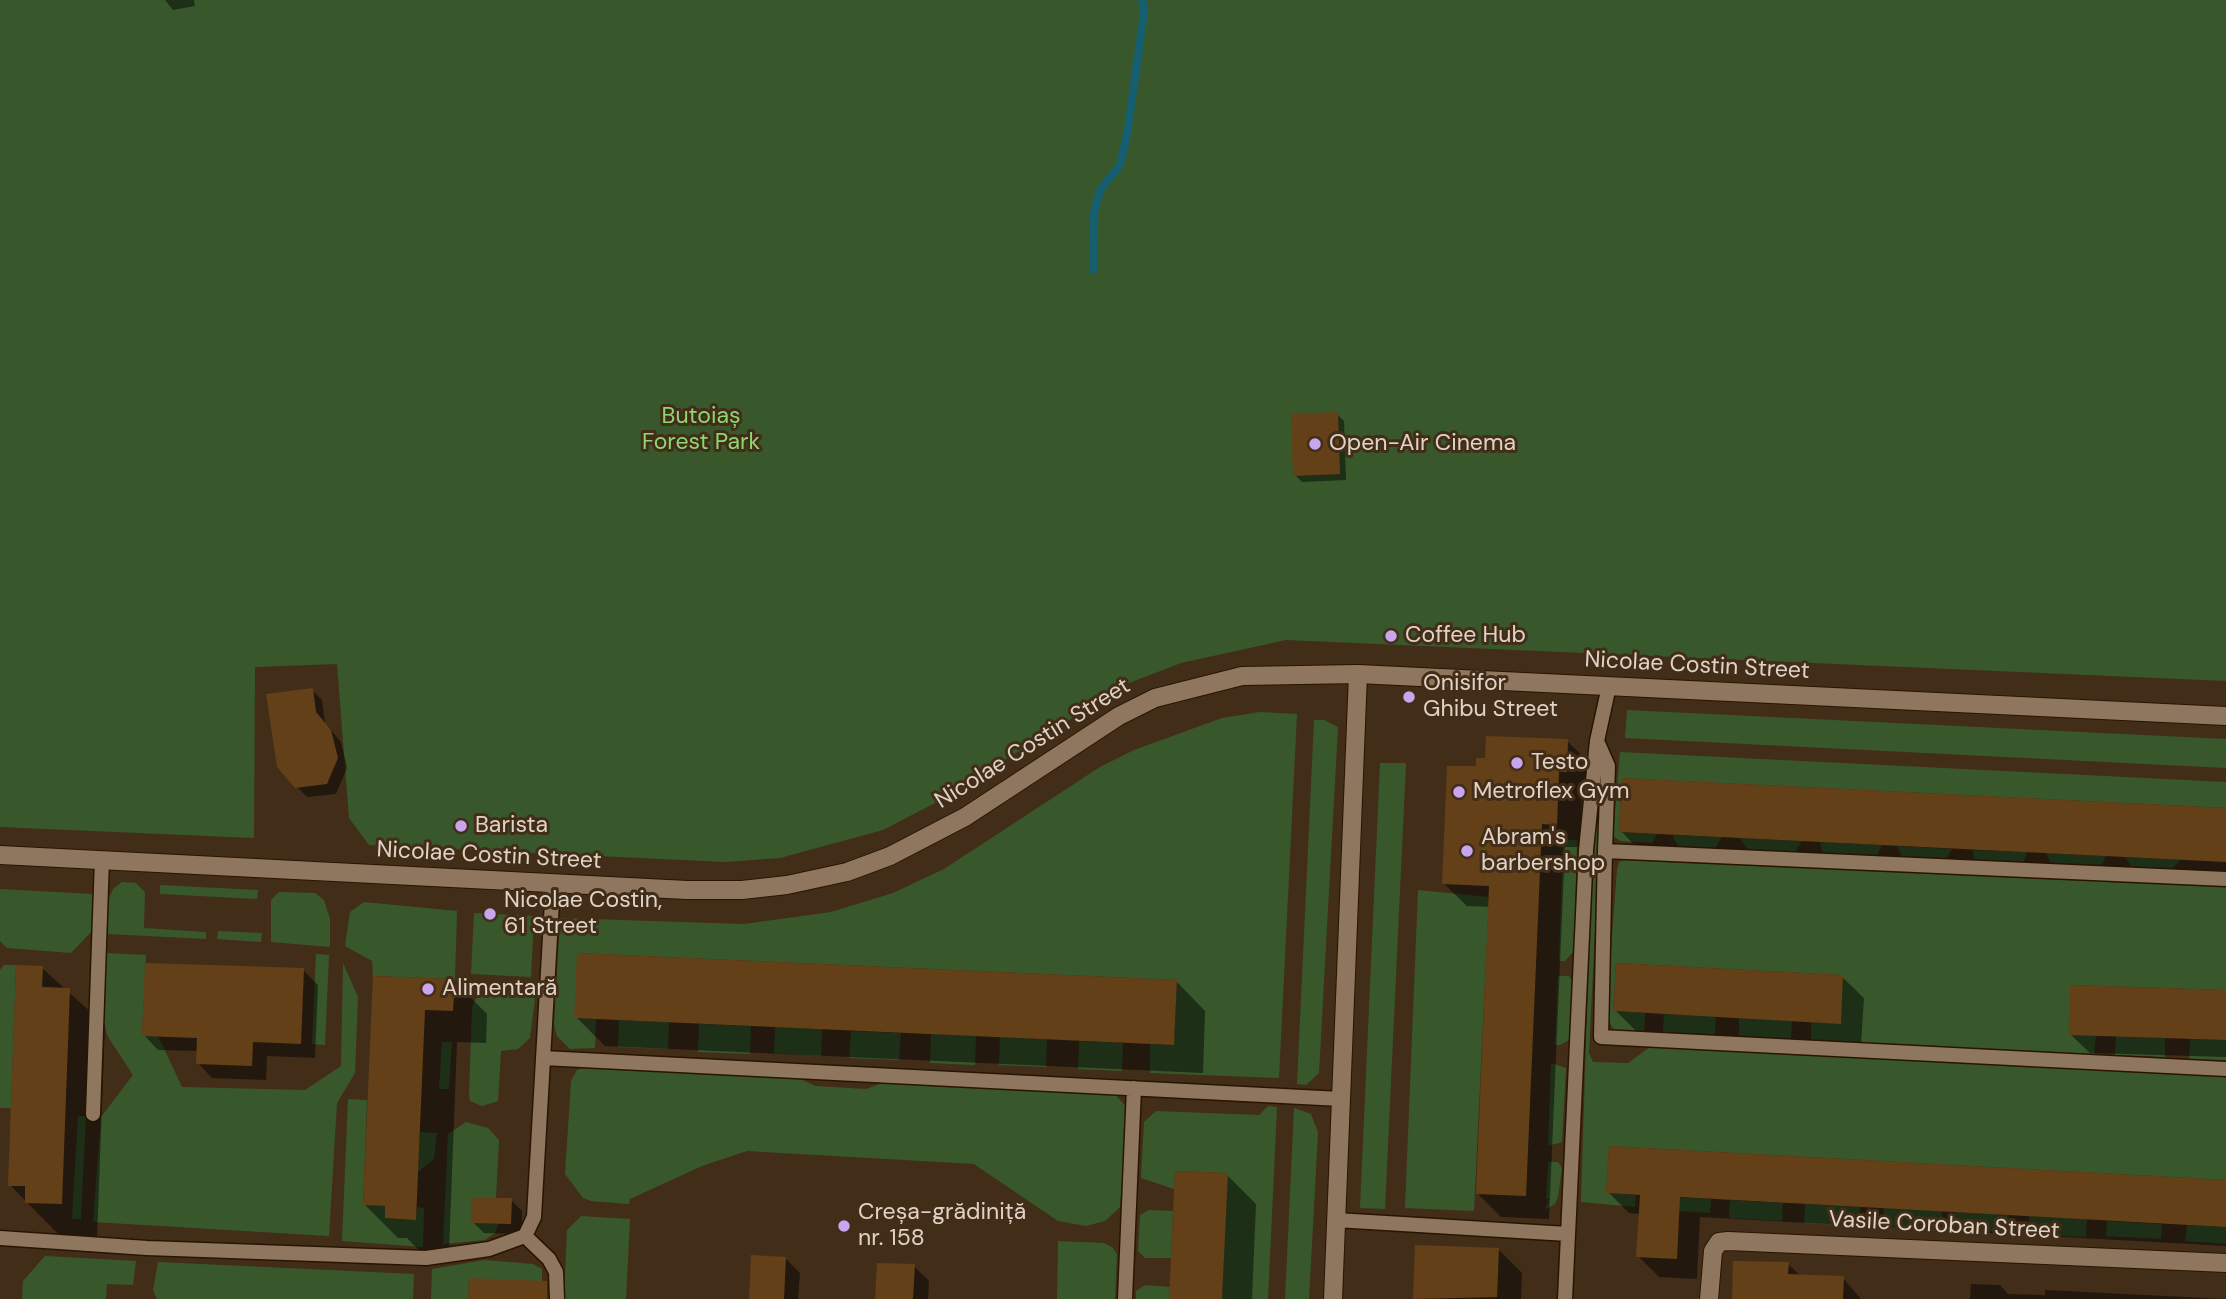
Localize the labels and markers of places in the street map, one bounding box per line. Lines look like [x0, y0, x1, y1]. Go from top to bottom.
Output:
place label: Open-Air Cinema [1329, 430, 1516, 458]
marker: Open-Air Cinema [1307, 436, 1323, 452]
place label: Coffee Hub [1405, 622, 1526, 650]
marker: Coffee Hub [1383, 628, 1399, 644]
place label: Onisifor Ghibu Street [1423, 670, 1558, 724]
marker: Onisifor Ghibu Street [1401, 689, 1417, 705]
place label: Testo [1531, 749, 1588, 777]
marker: Testo [1509, 755, 1525, 771]
place label: Metroflex Gym [1473, 778, 1629, 806]
marker: Metroflex Gym [1451, 784, 1467, 800]
place label: Barista [475, 812, 548, 840]
marker: Barista [453, 818, 469, 834]
place label: Abram's barbershop [1481, 824, 1605, 878]
marker: Abram's barbershop [1459, 843, 1475, 859]
place label: Nicolae Costin, 61 Street [504, 887, 662, 941]
marker: Nicolae Costin, 61 Street [482, 906, 498, 922]
place label: Alimentară [442, 975, 557, 1003]
marker: Alimentară [420, 981, 436, 997]
place label: Creșa-grădiniță nr. 158 [858, 1199, 1026, 1253]
marker: Creșa-grădiniță nr. 158 [836, 1218, 852, 1234]

